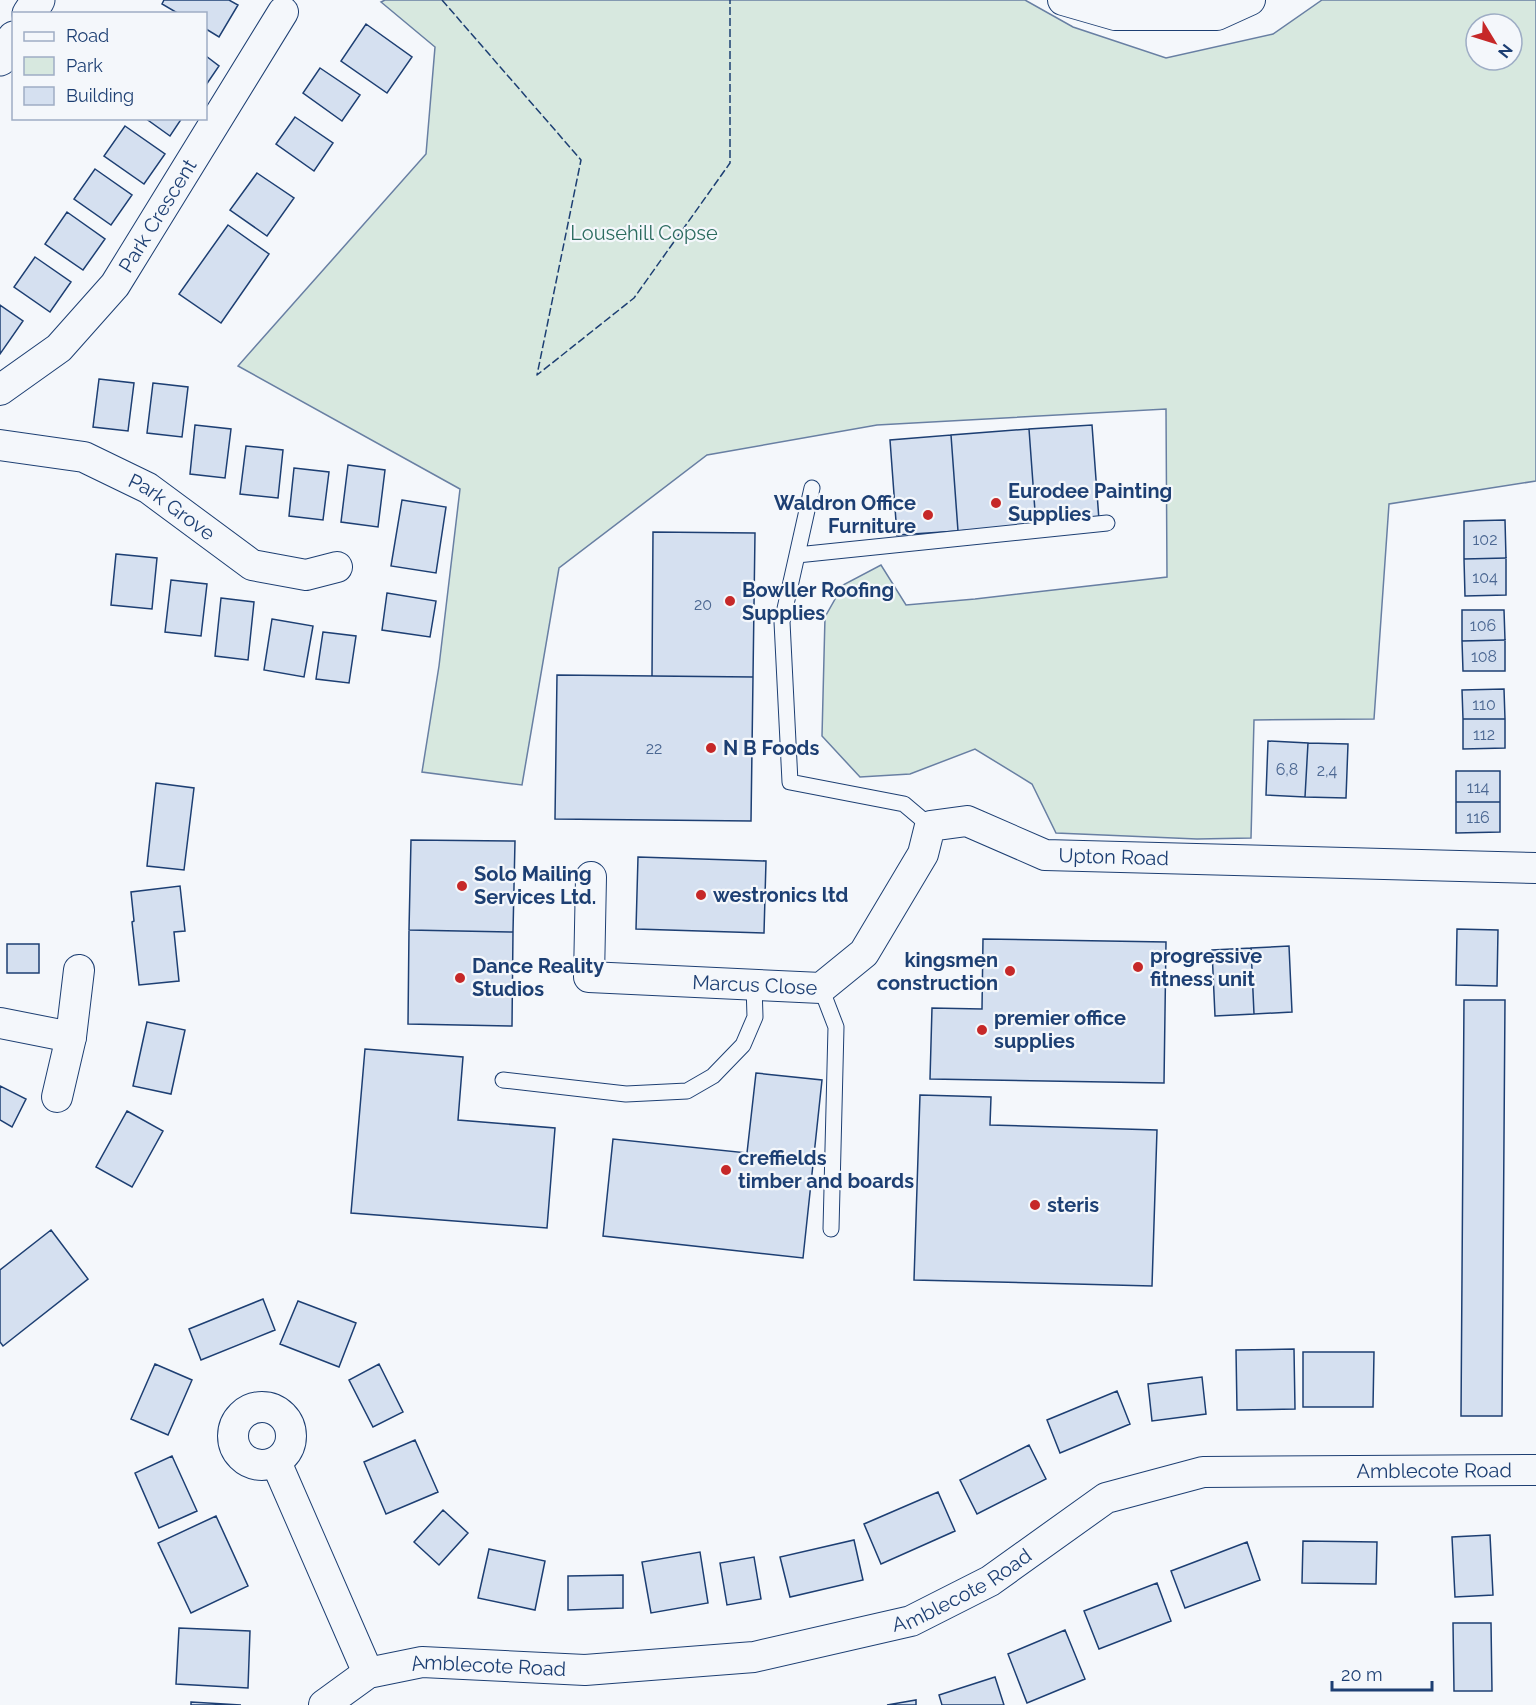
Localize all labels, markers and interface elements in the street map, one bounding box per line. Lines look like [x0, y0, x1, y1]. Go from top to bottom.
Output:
legend [12, 12, 207, 120]
north arrow [1464, 12, 1524, 72]
text: Road [66, 25, 109, 46]
text: N [1494, 40, 1517, 62]
text: Park [66, 55, 103, 76]
text: Building [66, 85, 134, 106]
street label: Park Crescent [114, 154, 202, 277]
park label: Lousehill Copse [570, 221, 718, 245]
street label: Park Grove [125, 468, 220, 546]
place label: Eurodee Painting Supplies [1008, 479, 1172, 526]
place label: Waldron Office Furniture [774, 491, 916, 538]
marker: Eurodee Painting Supplies [989, 496, 1003, 510]
marker: Waldron Office Furniture [921, 508, 935, 522]
house number: 102 [1473, 530, 1497, 549]
house number: 104 [1472, 568, 1498, 587]
place label: Bowller Roofing Supplies [742, 578, 894, 625]
marker: Bowller Roofing Supplies [723, 594, 737, 608]
house number: 20 [694, 595, 712, 614]
house number: 106 [1470, 616, 1496, 635]
house number: 108 [1471, 647, 1497, 666]
house number: 110 [1472, 695, 1496, 714]
house number: 112 [1473, 725, 1495, 744]
place label: N B Foods [723, 736, 819, 760]
house number: 22 [646, 739, 662, 758]
marker: N B Foods [704, 741, 718, 755]
house number: 6,8 [1276, 760, 1298, 779]
house number: 2,4 [1317, 761, 1338, 780]
house number: 114 [1467, 778, 1489, 797]
house number: 116 [1466, 808, 1490, 827]
street label: Upton Road [1058, 843, 1169, 870]
place label: Solo Mailing Services Ltd. [474, 862, 596, 909]
marker: Solo Mailing Services Ltd. [455, 879, 469, 893]
place label: westronics ltd [713, 883, 849, 907]
marker: westronics ltd [694, 888, 708, 902]
place label: progressive fitness unit [1150, 944, 1262, 991]
place label: kingsmen construction [877, 948, 998, 995]
place label: Dance Reality Studios [472, 954, 604, 1001]
marker: progressive fitness unit [1131, 960, 1145, 974]
marker: kingsmen construction [1003, 964, 1017, 978]
street label: Marcus Close [692, 970, 818, 1000]
marker: Dance Reality Studios [453, 971, 467, 985]
place label: premier office supplies [994, 1006, 1126, 1053]
marker: premier office supplies [975, 1023, 989, 1037]
place label: creffields timber and boards [738, 1146, 914, 1193]
marker: creffields timber and boards [719, 1163, 733, 1177]
place label: steris [1047, 1193, 1099, 1217]
marker: steris [1028, 1198, 1042, 1212]
street label: Amblecote Road [1356, 1458, 1512, 1483]
street label: Amblecote Road [890, 1543, 1036, 1637]
street label: Amblecote Road [409, 1650, 567, 1681]
scale bar [1332, 1654, 1432, 1692]
text: 20 m [1341, 1664, 1383, 1685]

